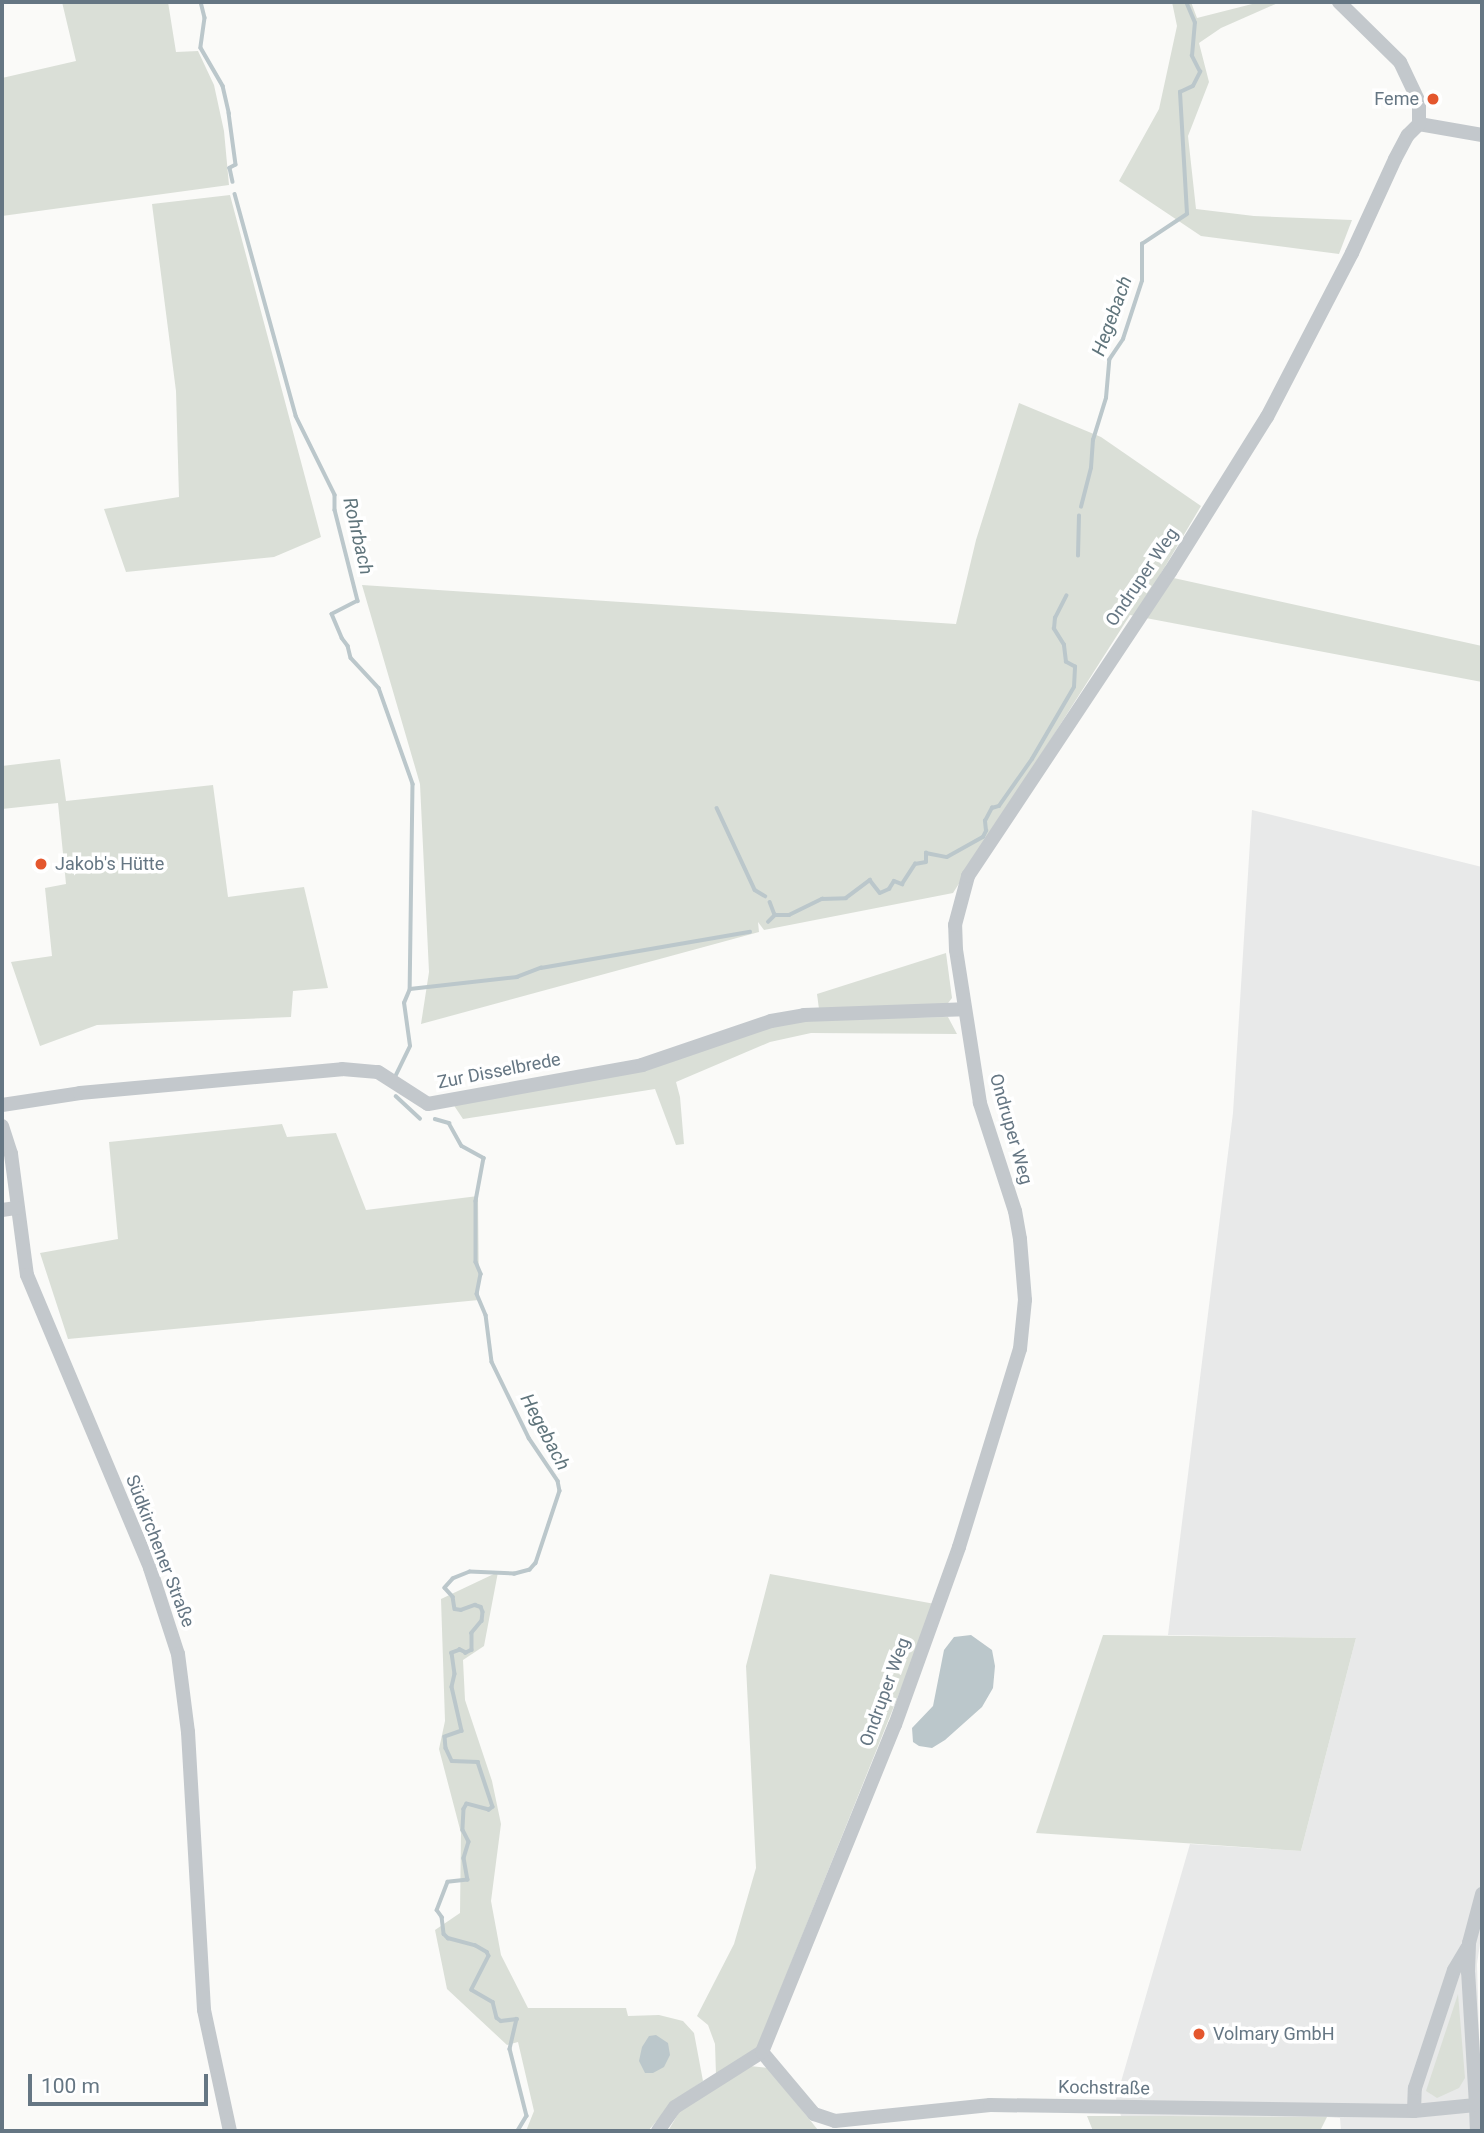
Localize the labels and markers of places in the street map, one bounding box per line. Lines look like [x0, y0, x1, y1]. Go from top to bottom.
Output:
place label: Feme [1374, 88, 1419, 110]
marker: Feme [1425, 91, 1441, 107]
place label: Jakob's Hütte [55, 853, 164, 875]
marker: Jakob's Hütte [33, 856, 49, 872]
place label: Volmary GmbH [1213, 2023, 1335, 2045]
marker: Volmary GmbH [1191, 2026, 1207, 2042]

